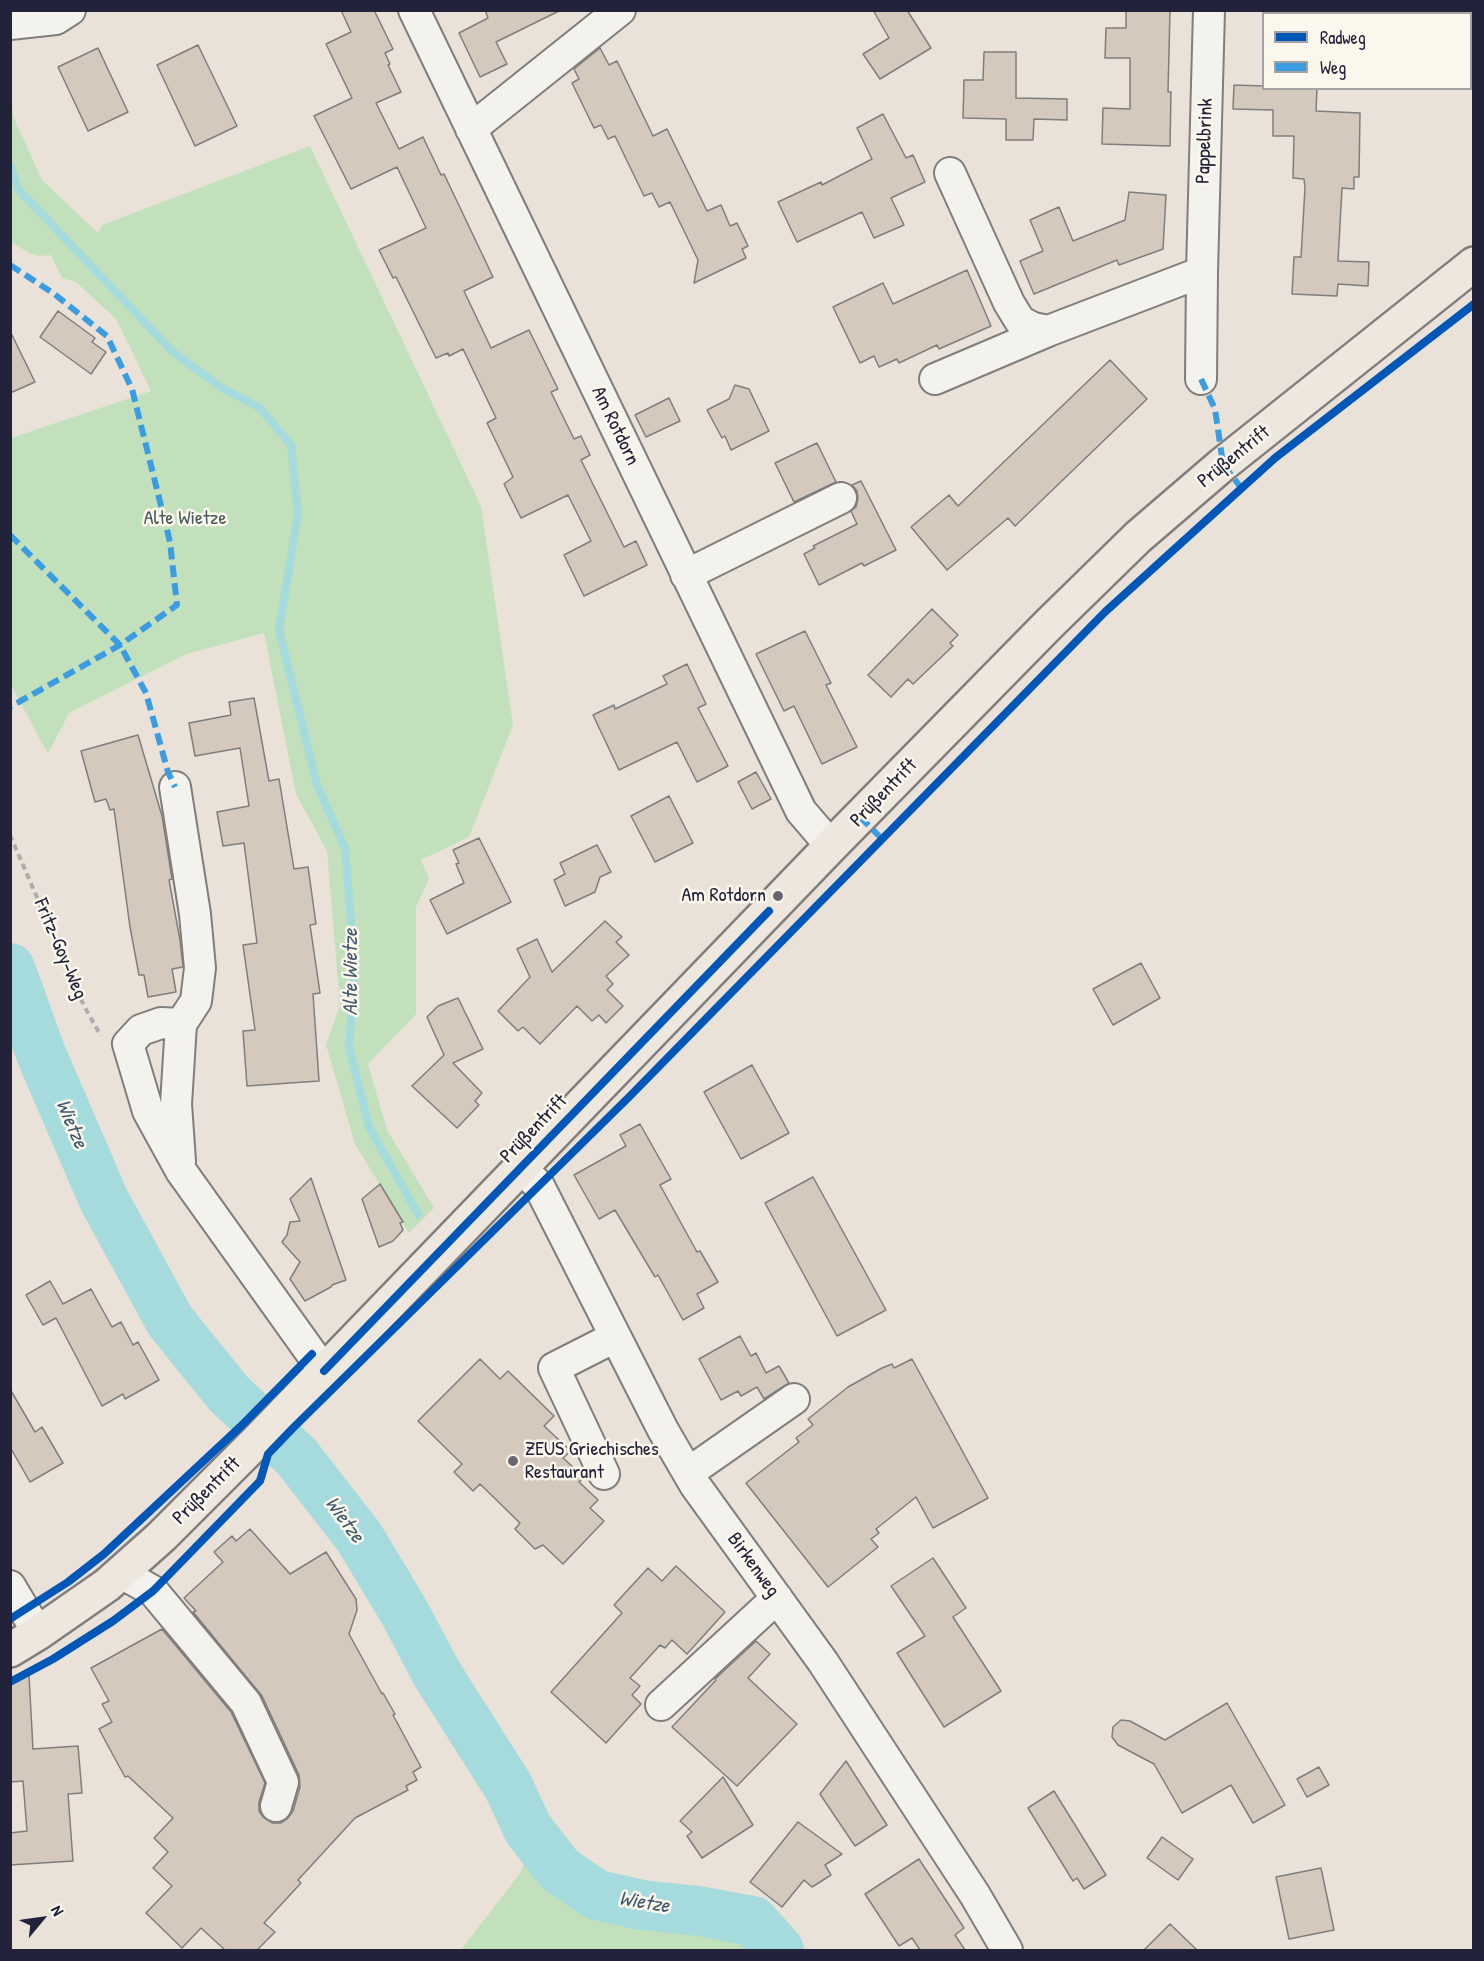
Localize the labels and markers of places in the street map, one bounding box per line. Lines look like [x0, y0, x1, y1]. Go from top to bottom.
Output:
place label: Am Rotdorn [681, 884, 766, 908]
marker: Am Rotdorn [771, 889, 785, 903]
place label: ZEUS Griechisches Restaurant [525, 1438, 659, 1485]
marker: ZEUS Griechisches Restaurant [506, 1454, 520, 1468]

